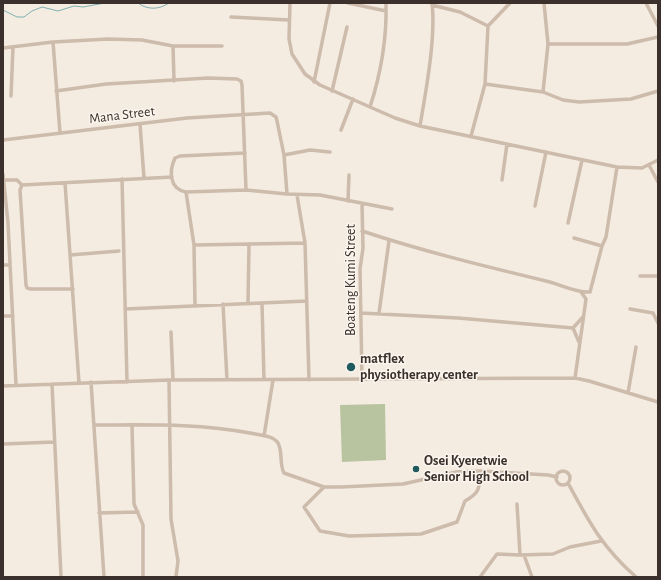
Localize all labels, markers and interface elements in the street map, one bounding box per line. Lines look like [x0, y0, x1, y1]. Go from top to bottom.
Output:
street label: Mana Street [88, 103, 156, 127]
street label: Boateng Kumi Street [343, 224, 359, 336]
place label: matflex physiotherapy center [360, 351, 478, 384]
marker: matflex physiotherapy center [345, 361, 357, 373]
place label: Osei Kyeretwie Senior High School [424, 453, 529, 486]
marker: Osei Kyeretwie Senior High School [411, 464, 421, 474]

